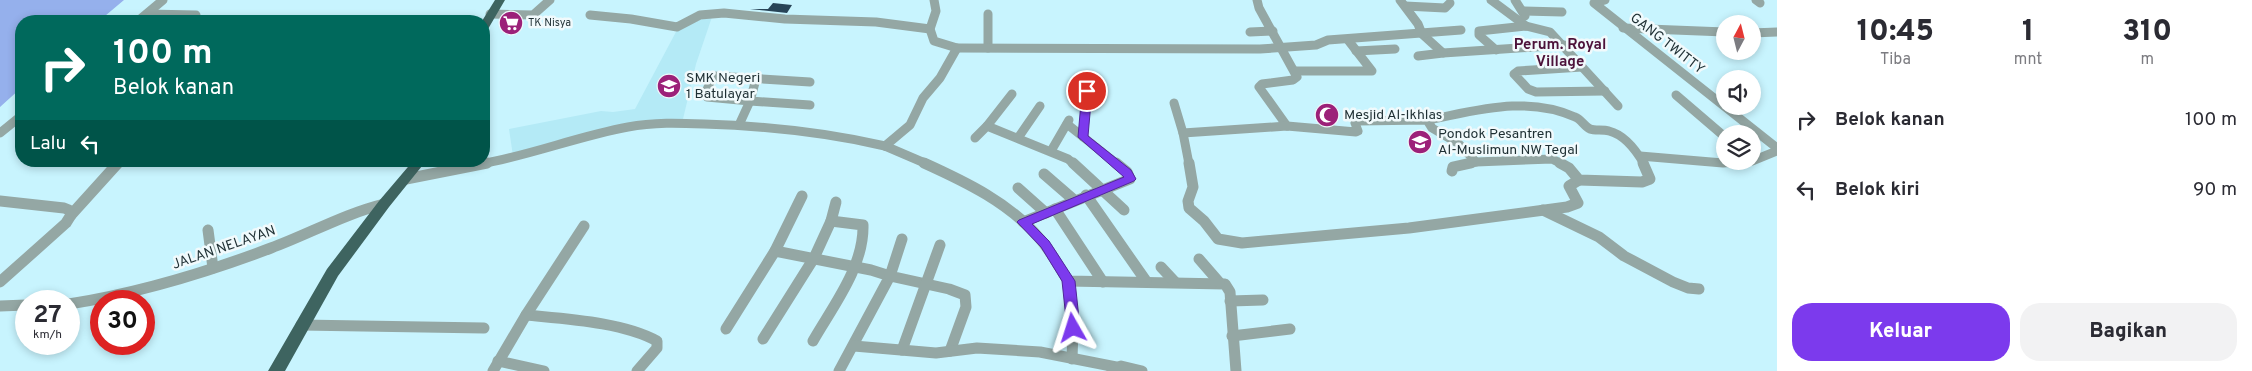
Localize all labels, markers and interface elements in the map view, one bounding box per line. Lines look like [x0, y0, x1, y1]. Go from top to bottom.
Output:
supermarket icon: TK Nisya [498, 10, 524, 36]
street label: GANG TWITTY [1626, 10, 1708, 78]
text: 10:45 [1857, 14, 1934, 51]
text: 1 [2022, 14, 2034, 51]
text: 310 [2122, 14, 2172, 51]
north arrow [1716, 15, 1761, 60]
map controls [1716, 15, 1761, 170]
place label: TK Nisya [528, 16, 571, 30]
text: 100 m [113, 32, 213, 76]
icon: right [30, 35, 95, 100]
district label: Perum. Royal Village [1514, 36, 1606, 72]
text: Tiba [1880, 50, 1911, 70]
text: mnt [2014, 50, 2042, 70]
text: m [2140, 50, 2154, 70]
place label: SMK Negeri 1 Batulayar [686, 70, 760, 103]
pin [1066, 70, 1108, 112]
button: sound [1716, 70, 1761, 115]
school or university icon: SMK Negeri 1 Batulayar [656, 73, 682, 99]
text: Belok kanan [113, 75, 234, 102]
icon: arrive [1073, 77, 1101, 105]
mosque icon: Mesjid Al-Ikhlas [1314, 102, 1340, 128]
icon: right [1792, 106, 1820, 134]
place label: Mesjid Al-Ikhlas [1344, 107, 1442, 124]
text: Belok kanan [1835, 108, 1945, 132]
text: 100 m [2185, 108, 2237, 132]
button: layers [1716, 125, 1761, 170]
place label: Pondok Pesantren Al-Muslimun NW Tegal [1438, 126, 1578, 159]
school or university icon: Pondok Pesantren Al-Muslimun NW Tegal [1407, 129, 1433, 155]
icon: left [76, 130, 104, 158]
text: Lalu [30, 132, 66, 156]
icon: left [1792, 176, 1820, 204]
text: Belok kiri [1835, 178, 1920, 202]
text: 90 m [2193, 178, 2237, 202]
street label: JALAN NELAYAN [170, 222, 278, 274]
speed limit sign: 30 [90, 290, 155, 355]
text: 27 [33, 300, 62, 332]
position arrow [1046, 301, 1098, 353]
button: Keluar [1792, 303, 2010, 361]
button: Bagikan [2020, 303, 2237, 361]
text: km/h [33, 327, 62, 343]

